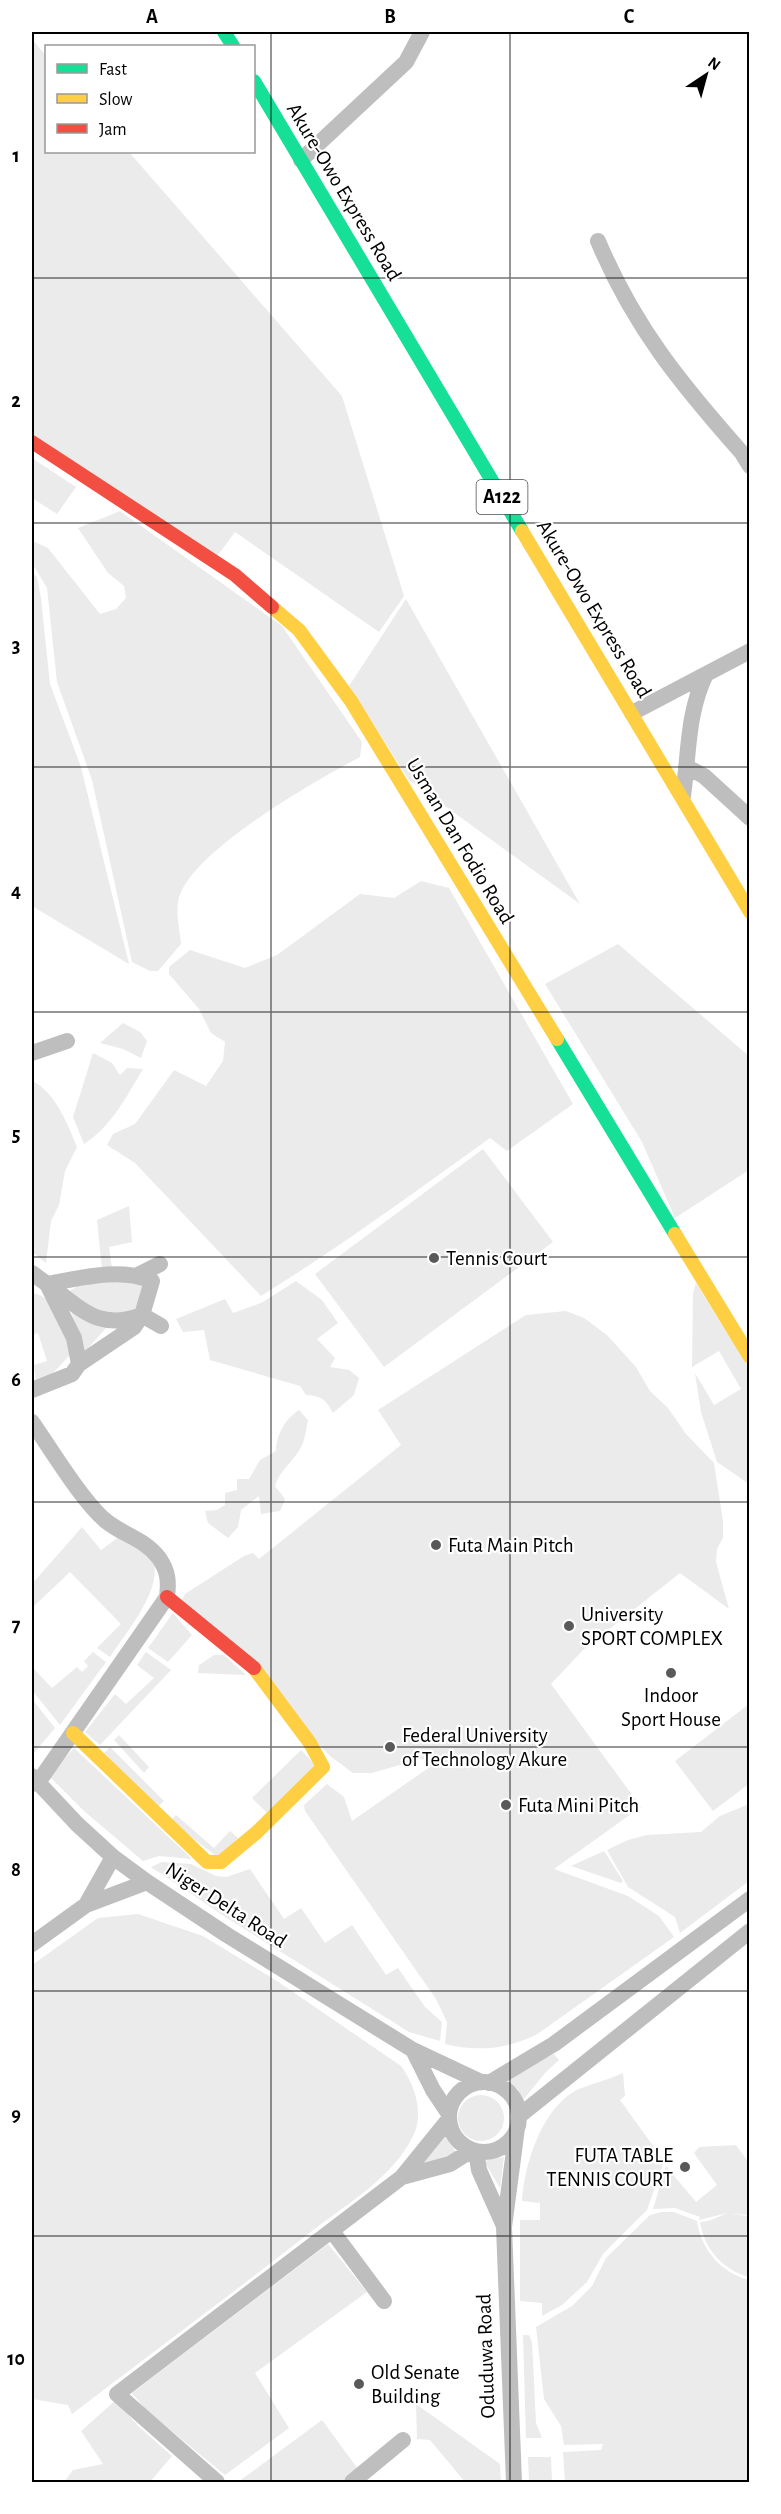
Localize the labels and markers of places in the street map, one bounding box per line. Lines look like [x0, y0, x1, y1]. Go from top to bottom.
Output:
place label: Tennis Court [446, 1248, 547, 1269]
marker: Tennis Court [427, 1251, 441, 1265]
place label: Futa Main Pitch [448, 1535, 574, 1556]
marker: Futa Main Pitch [429, 1538, 443, 1552]
place label: University SPORT COMPLEX [581, 1604, 723, 1649]
marker: University SPORT COMPLEX [562, 1619, 576, 1633]
marker: Indoor Sport House [664, 1666, 678, 1680]
place label: Indoor Sport House [621, 1685, 721, 1730]
place label: Federal University of Technology Akure [402, 1725, 567, 1770]
marker: Federal University of Technology Akure [383, 1740, 397, 1754]
place label: Futa Mini Pitch [518, 1795, 639, 1816]
marker: Futa Mini Pitch [499, 1798, 513, 1812]
place label: FUTA TABLE TENNIS COURT [546, 2145, 673, 2190]
marker: FUTA TABLE TENNIS COURT [678, 2160, 692, 2174]
place label: Old Senate Building [371, 2362, 460, 2407]
marker: Old Senate Building [352, 2377, 366, 2391]

